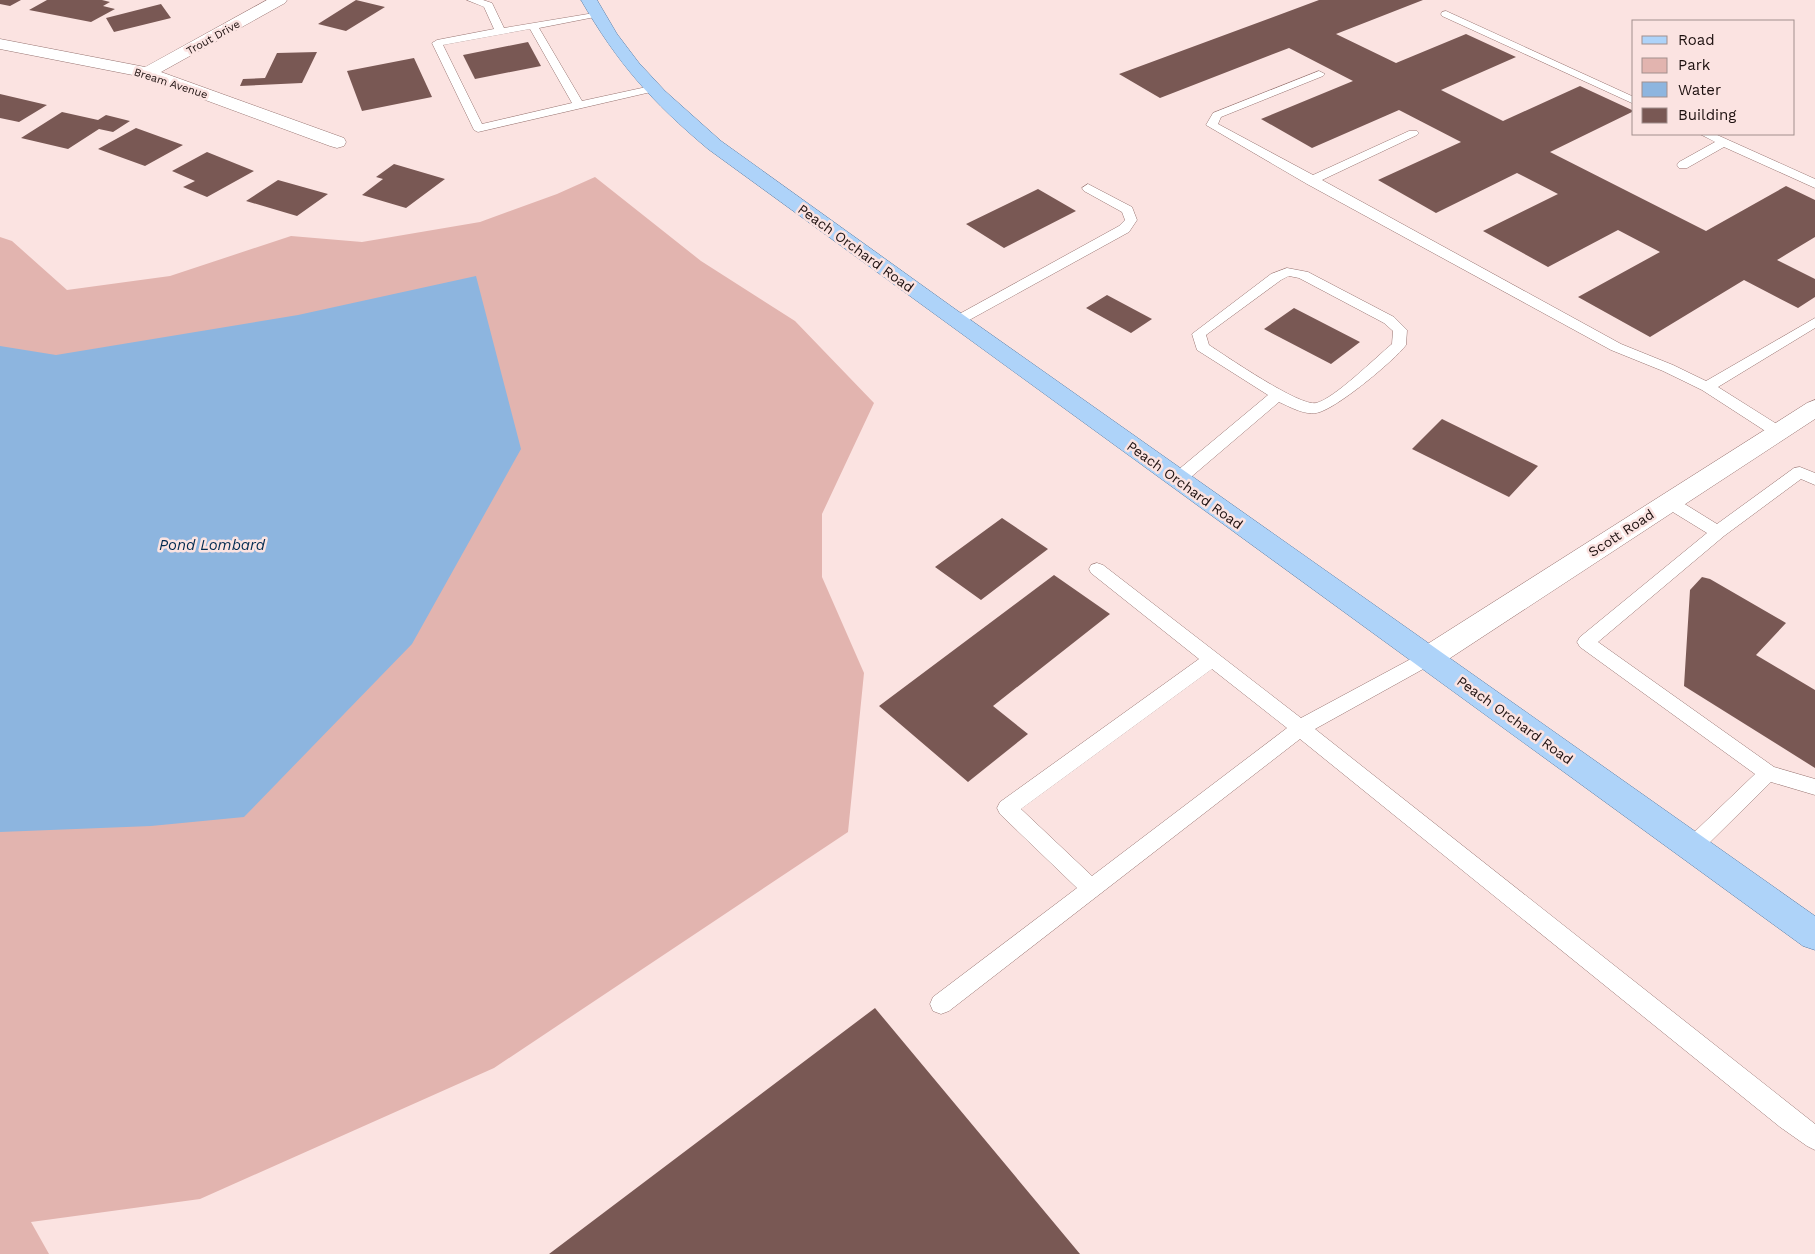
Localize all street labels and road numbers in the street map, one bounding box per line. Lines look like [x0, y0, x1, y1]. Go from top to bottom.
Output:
street label: Trout Drive [184, 17, 242, 57]
street label: Bream Avenue [132, 65, 209, 102]
street label: Peach Orchard Road [795, 201, 917, 295]
street label: Peach Orchard Road [1124, 438, 1246, 532]
street label: Scott Road [1585, 506, 1657, 560]
street label: Peach Orchard Road [1454, 673, 1576, 767]

